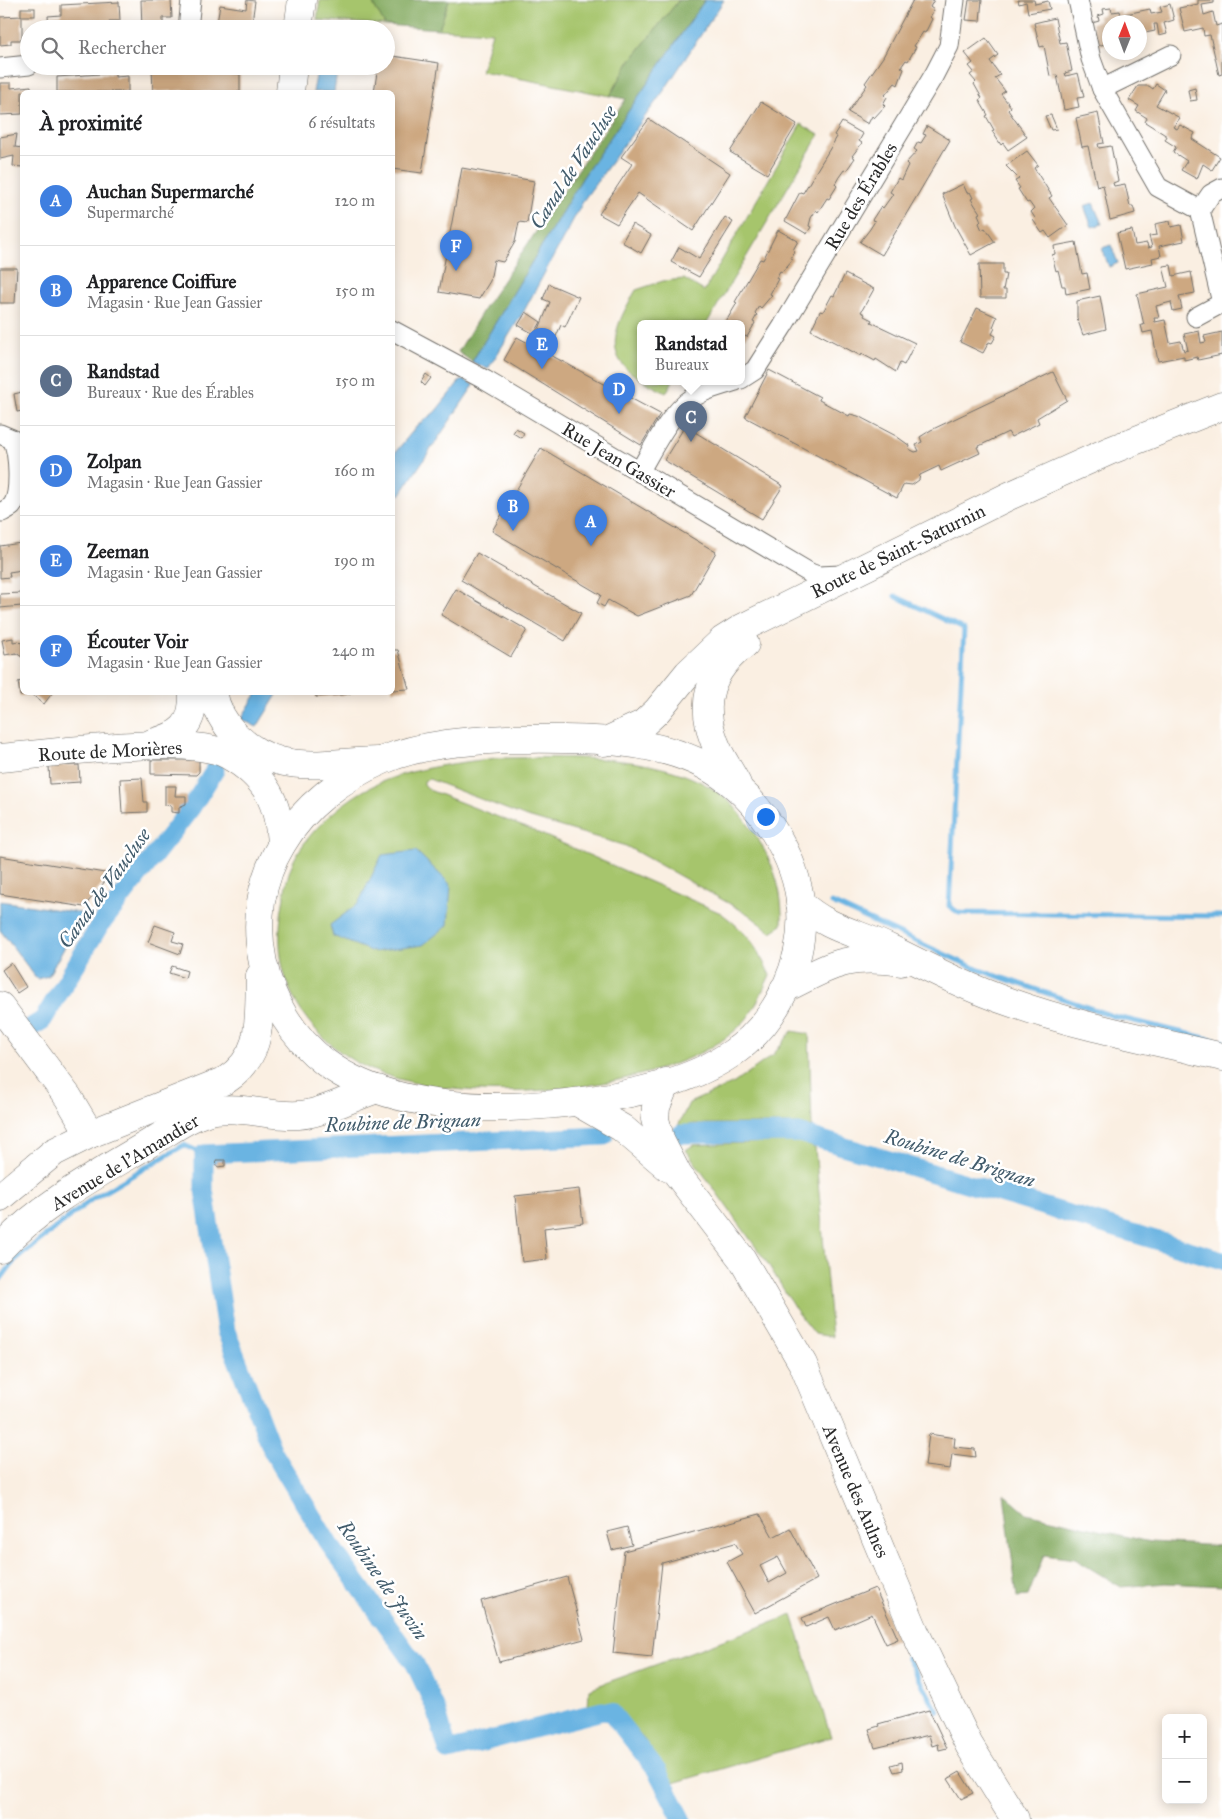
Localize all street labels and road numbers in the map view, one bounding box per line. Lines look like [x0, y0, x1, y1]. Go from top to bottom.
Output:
street label: Rue des Érables [819, 137, 902, 254]
street label: Rue Jean Gassier [557, 417, 681, 504]
street label: Route de Saint-Saturnin [807, 499, 989, 603]
street label: Route de Morières [37, 736, 183, 766]
street label: Avenue de l'Amandier [46, 1108, 204, 1216]
street label: Avenue des Aulnes [817, 1420, 894, 1561]

